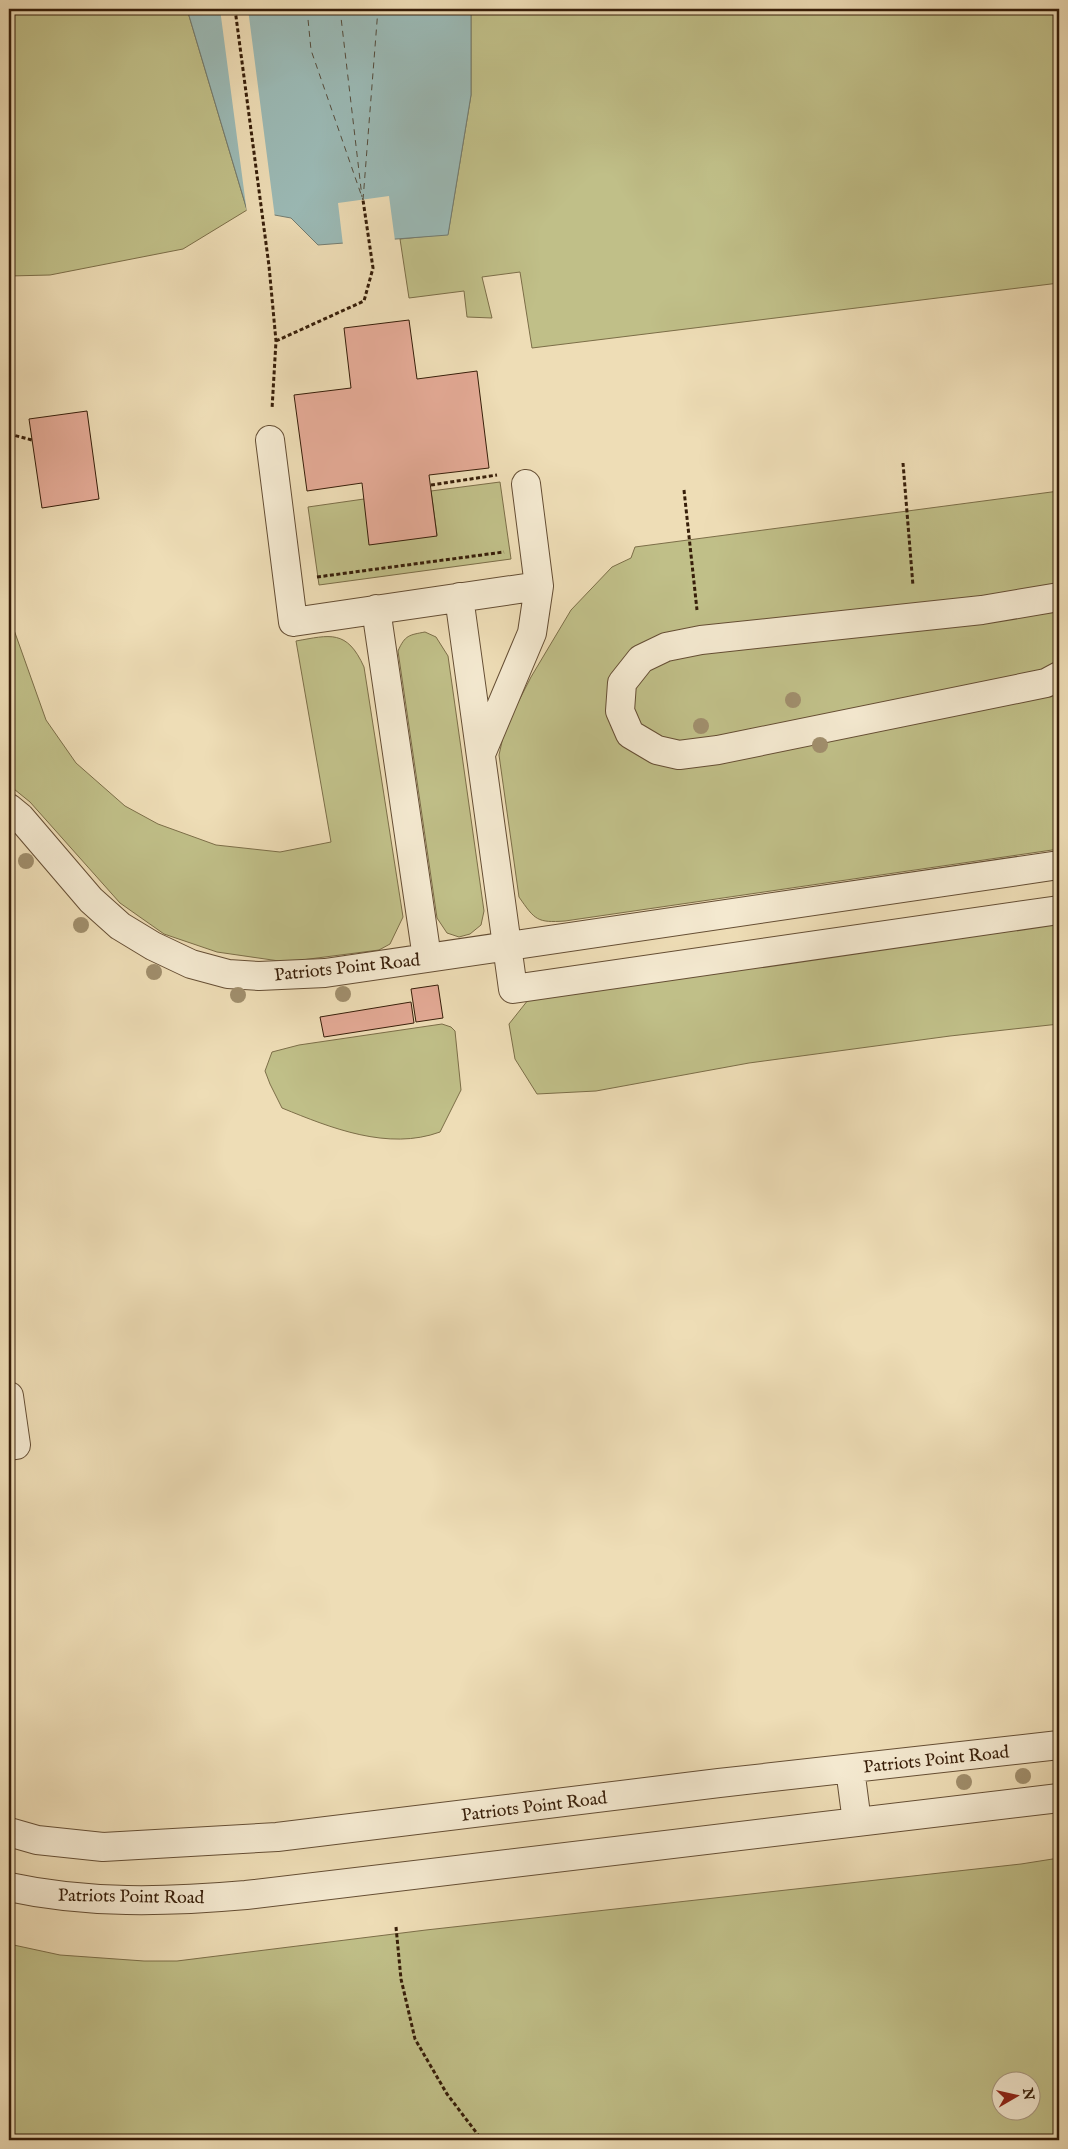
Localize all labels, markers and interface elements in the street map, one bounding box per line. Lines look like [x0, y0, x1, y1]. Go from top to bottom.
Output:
street label: Patriots Point Road [273, 949, 422, 988]
street label: Patriots Point Road [862, 1741, 1011, 1780]
street label: Patriots Point Road [460, 1787, 609, 1828]
street label: Patriots Point Road [58, 1885, 205, 1910]
north arrow [990, 2072, 1040, 2122]
text: N [1018, 2086, 1038, 2102]

